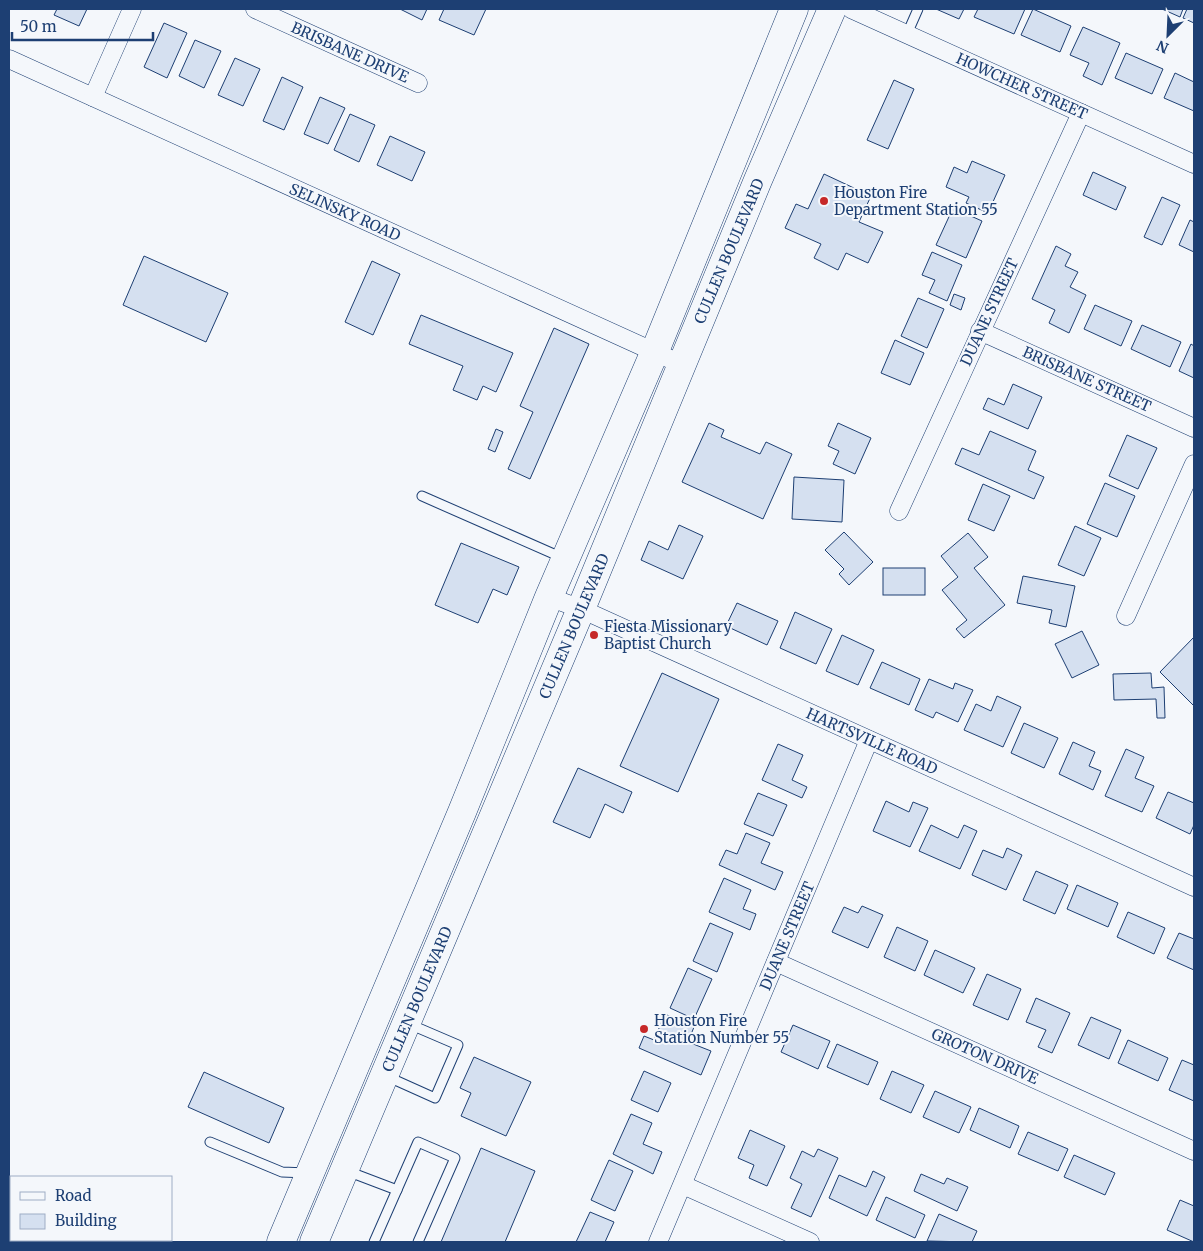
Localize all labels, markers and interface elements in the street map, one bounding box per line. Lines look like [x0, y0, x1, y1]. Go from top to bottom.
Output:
scale bar [12, 10, 154, 42]
north arrow [1143, 10, 1193, 60]
text: 50 m [20, 17, 57, 36]
street label: BRISBANE DRIVE [288, 18, 412, 87]
text: N [1154, 36, 1171, 57]
street label: HOWCHER STREET [953, 48, 1091, 124]
street label: CULLEN BOULEVARD [690, 176, 768, 326]
street label: SELINSKY ROAD [286, 179, 404, 245]
place label: Houston Fire Department Station 55 [834, 183, 998, 219]
marker: Houston Fire Department Station 55 [818, 195, 830, 207]
street label: DUANE STREET [956, 255, 1022, 369]
street label: BRISBANE STREET [1020, 342, 1155, 416]
street label: CULLEN BOULEVARD [535, 551, 613, 701]
place label: Fiesta Missionary Baptist Church [604, 617, 732, 653]
marker: Fiesta Missionary Baptist Church [588, 629, 600, 641]
street label: HARTSVILLE ROAD [803, 703, 941, 779]
street label: DUANE STREET [756, 878, 819, 993]
street label: CULLEN BOULEVARD [378, 924, 456, 1074]
place label: Houston Fire Station Number 55 [654, 1011, 789, 1047]
marker: Houston Fire Station Number 55 [638, 1023, 650, 1035]
street label: GROTON DRIVE [929, 1024, 1042, 1088]
legend [10, 1176, 172, 1241]
text: Road [55, 1186, 91, 1205]
text: Building [55, 1211, 117, 1230]

